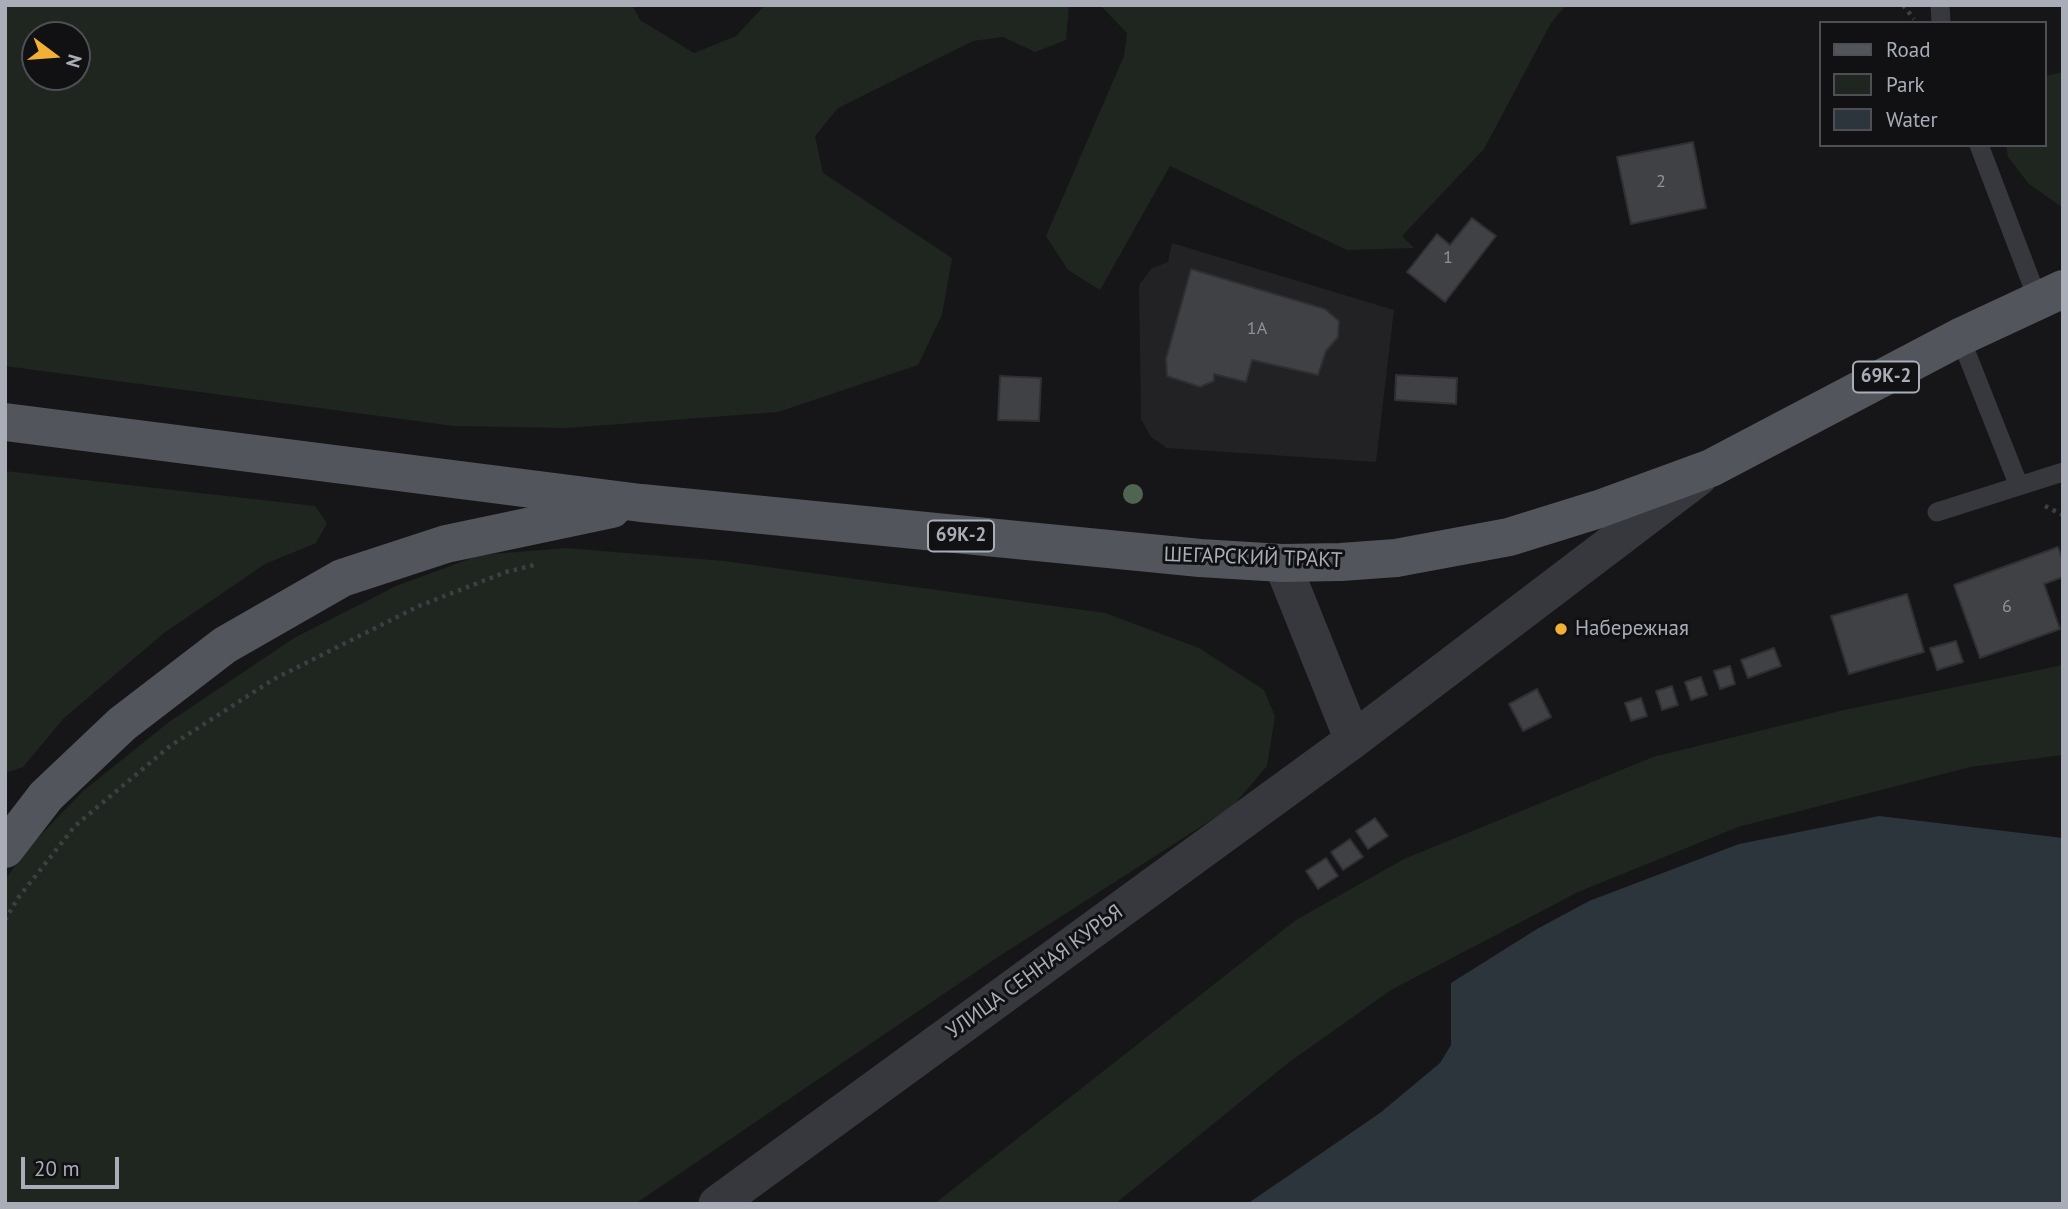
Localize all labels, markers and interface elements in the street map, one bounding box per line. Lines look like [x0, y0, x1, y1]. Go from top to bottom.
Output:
north arrow [21, 21, 91, 91]
legend [1820, 21, 2047, 147]
text: Road [1886, 36, 1930, 63]
text: N [61, 52, 88, 71]
text: Park [1886, 71, 1925, 98]
text: Water [1886, 106, 1938, 133]
house number: 2 [1656, 171, 1666, 193]
house number: 1 [1443, 247, 1453, 269]
house number: 1А [1247, 318, 1267, 340]
road number: 69К-2 [1853, 362, 1919, 392]
road number: 69К-2 [928, 520, 994, 552]
street label: ШЕГАРСКИЙ ТРАКТ [1163, 542, 1343, 574]
house number: 6 [2002, 596, 2012, 618]
place label: Набережная [1575, 616, 1689, 642]
marker: Набережная [1553, 621, 1569, 637]
street label: УЛИЦА СЕННАЯ КУРЬЯ [942, 900, 1128, 1044]
scale bar [24, 1142, 122, 1186]
text: 20 m [34, 1155, 80, 1182]

